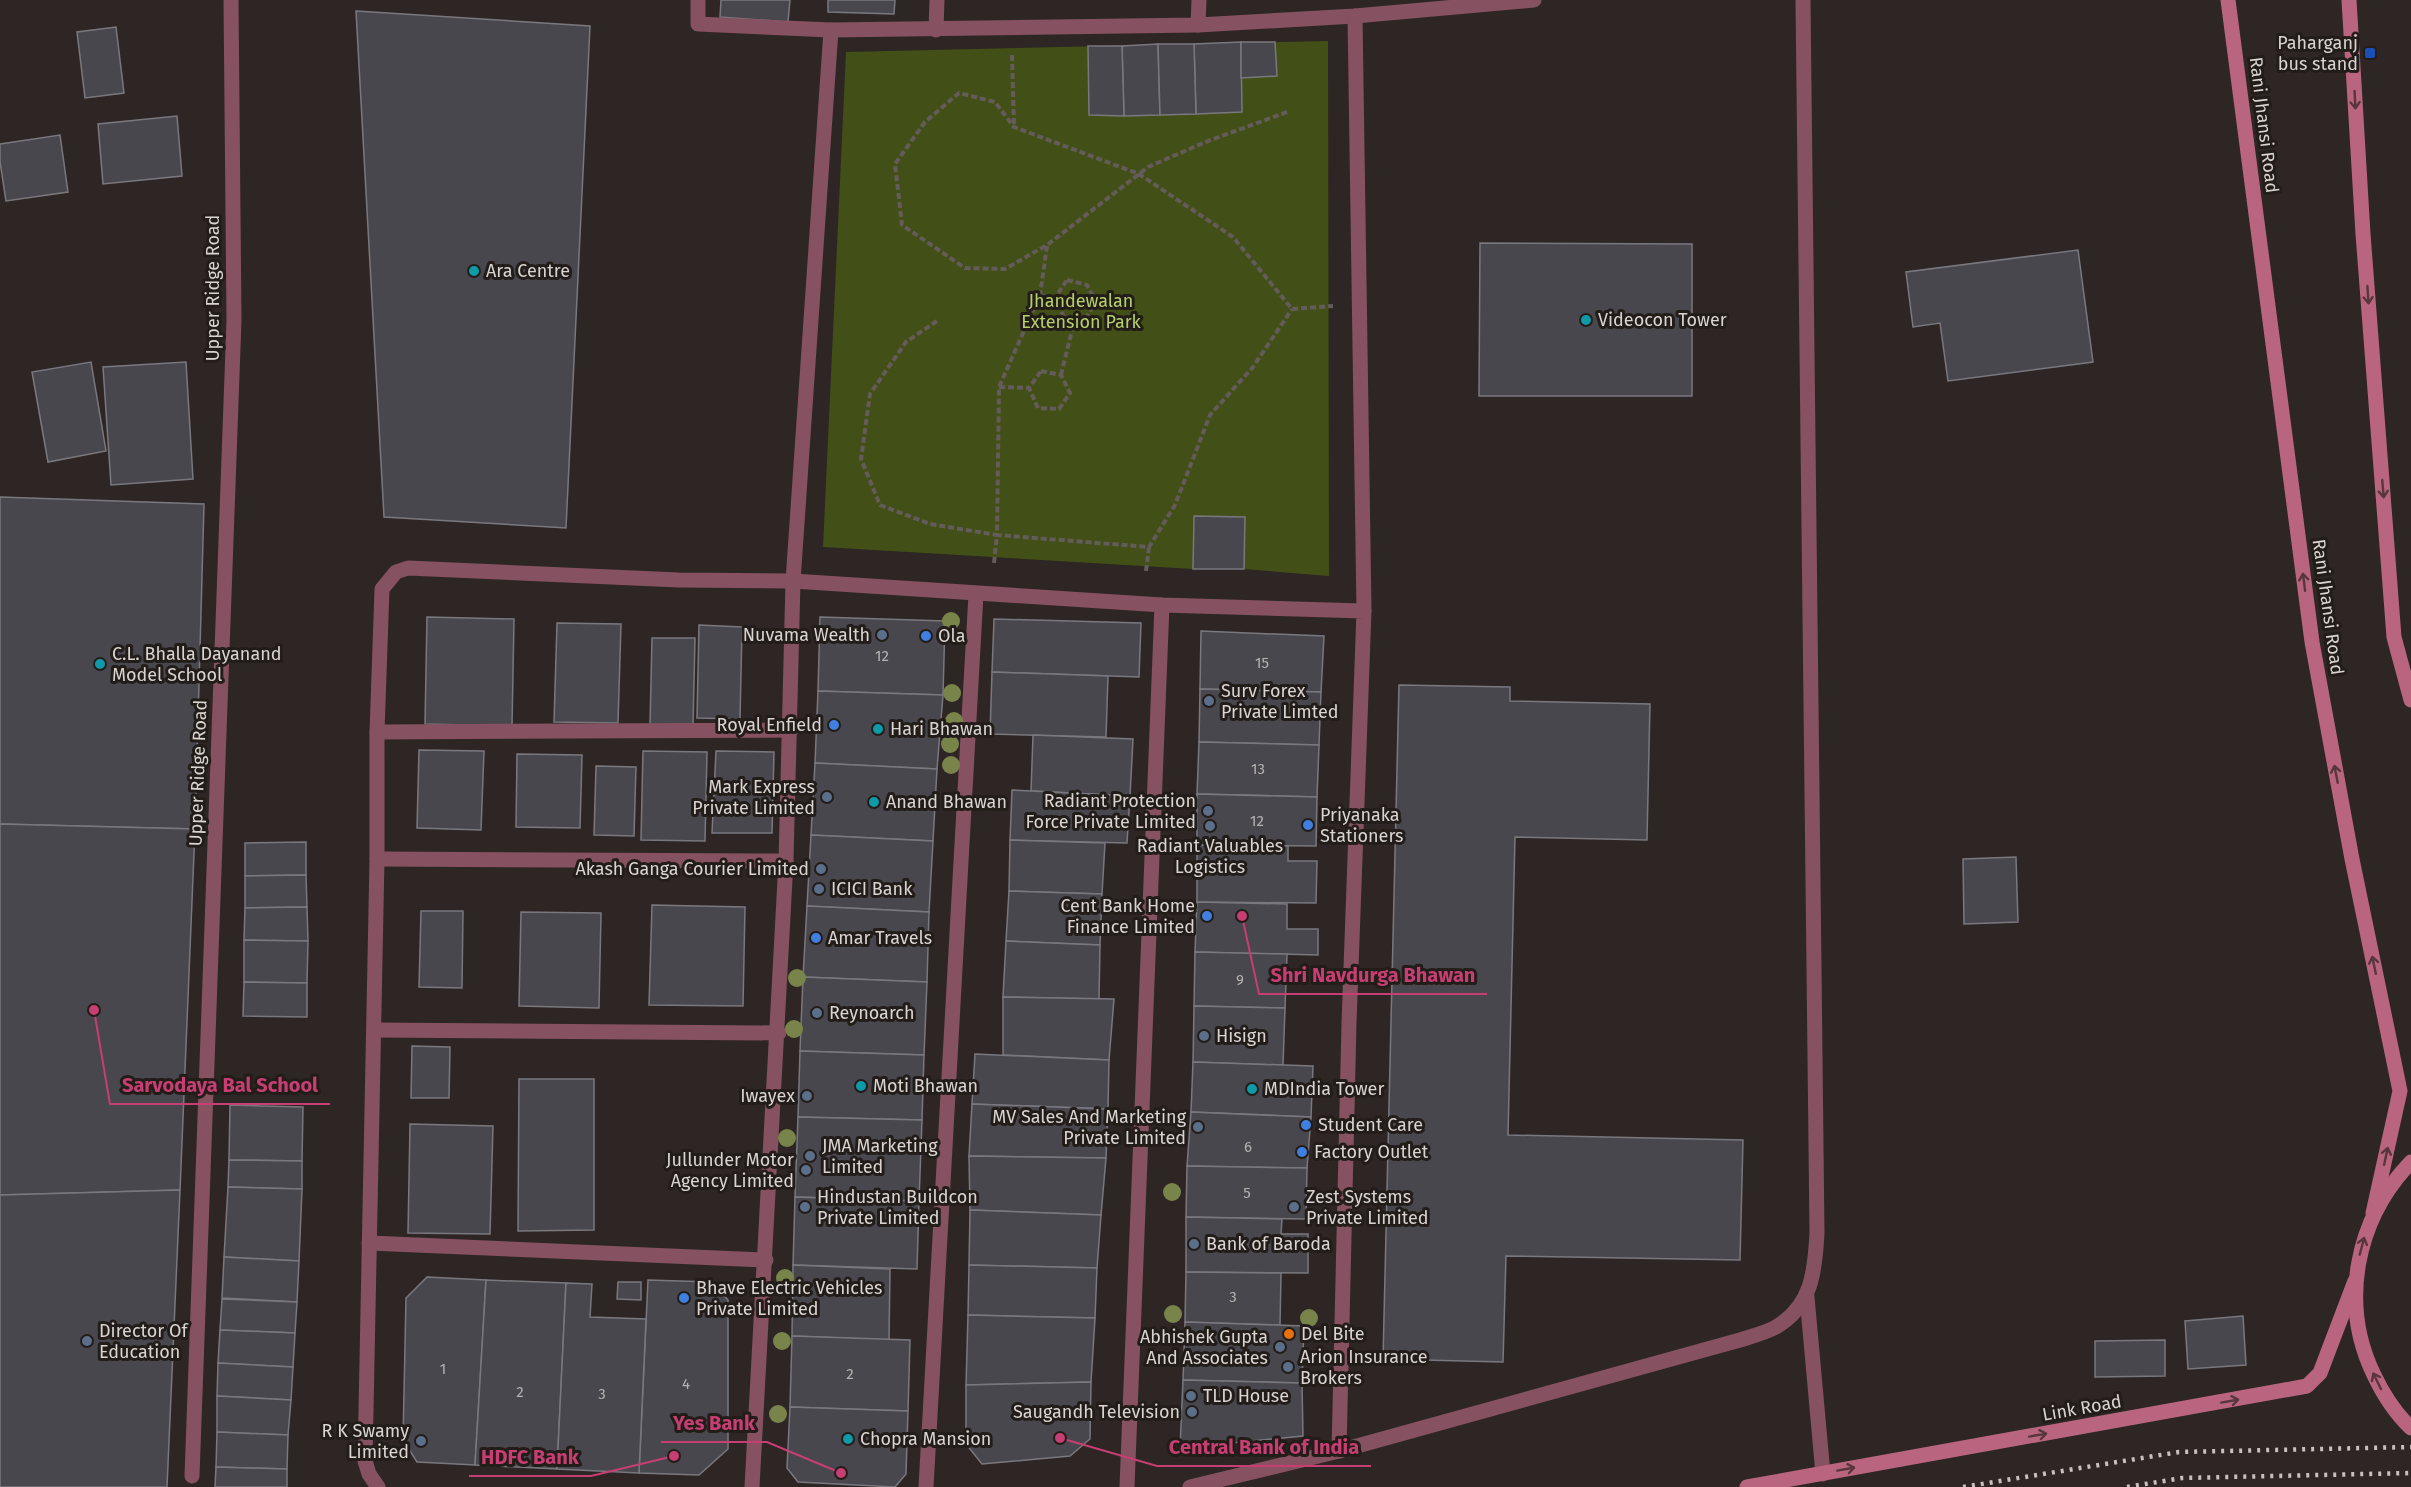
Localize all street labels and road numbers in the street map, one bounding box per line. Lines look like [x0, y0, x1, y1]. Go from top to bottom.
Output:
street label: Rani Jhansi Road [2245, 56, 2283, 194]
street label: Upper Ridge Road [202, 215, 224, 361]
street label: Rani Jhansi Road [2308, 538, 2348, 676]
street label: Upper Ridge Road [184, 699, 212, 847]
street label: Link Road [2041, 1390, 2123, 1426]

